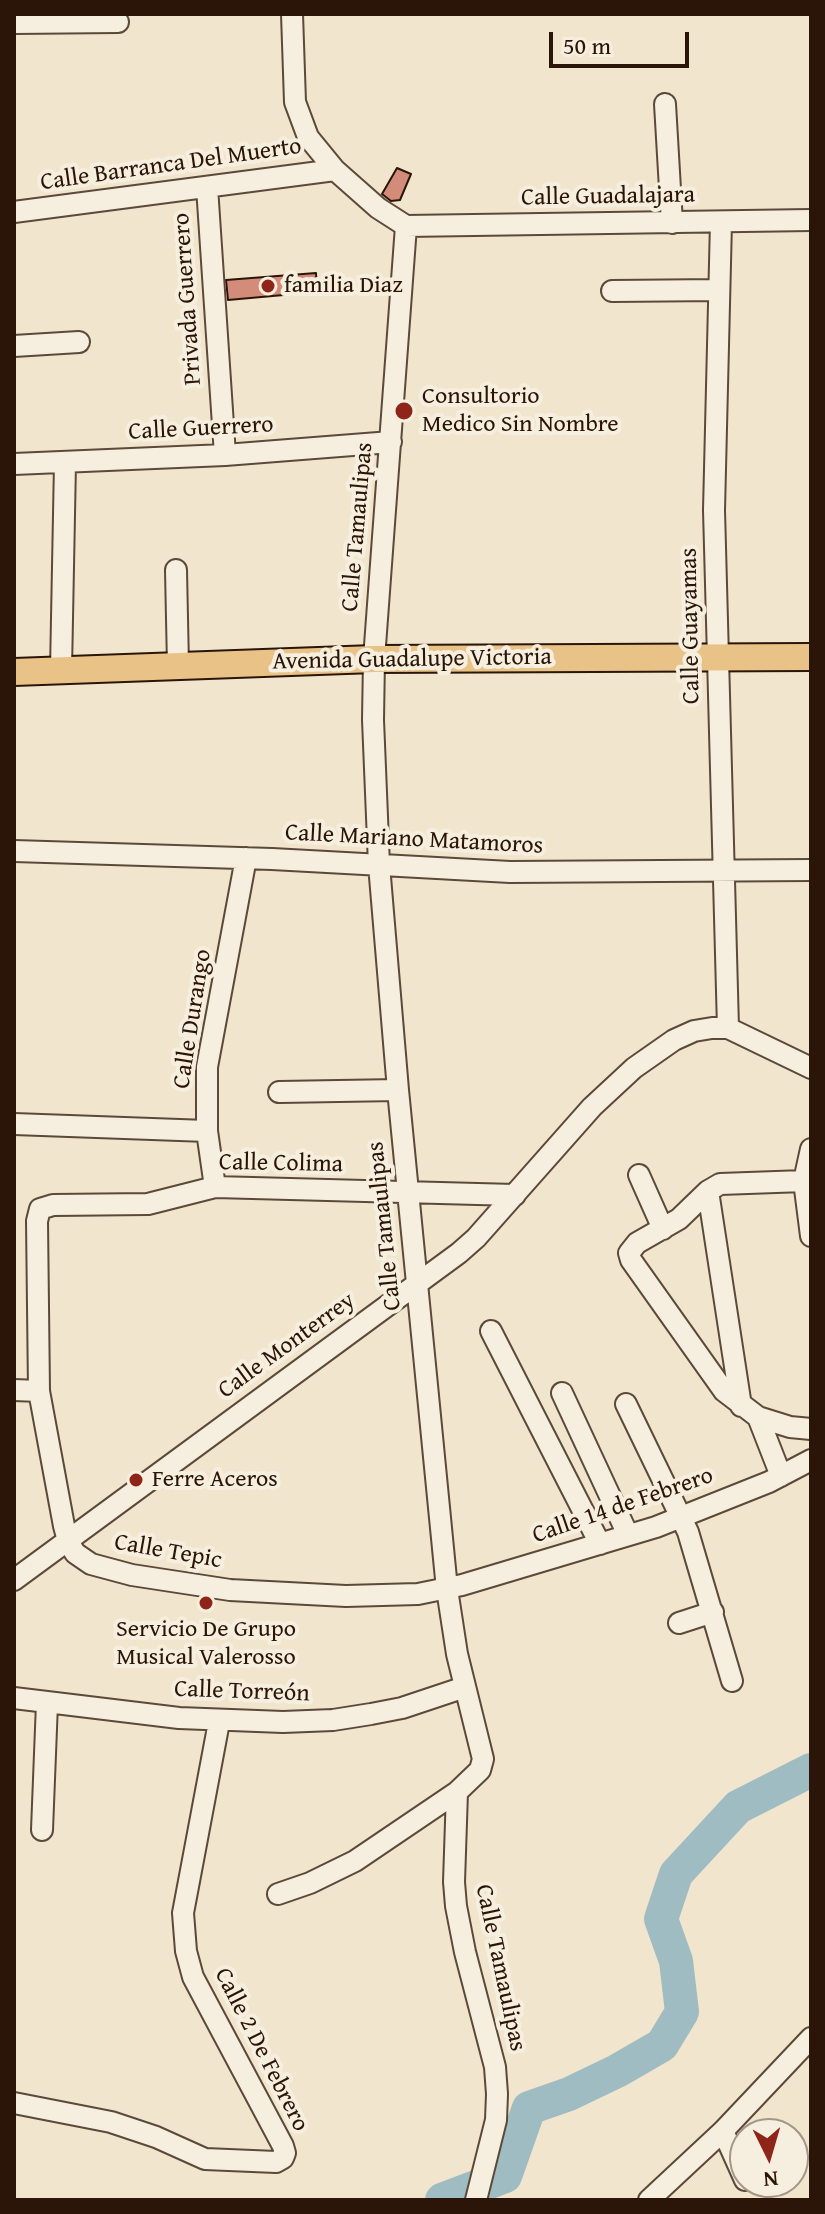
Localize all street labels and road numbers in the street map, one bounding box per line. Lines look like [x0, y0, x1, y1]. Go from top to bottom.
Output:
street label: Calle Barranca Del Muerto [39, 132, 303, 198]
street label: Calle Guadalajara [521, 181, 695, 213]
street label: Privada Guerrero [168, 212, 208, 386]
street label: Calle Guerrero [128, 411, 274, 447]
street label: Calle Tamaulipas [336, 441, 380, 613]
street label: Calle Guayamas [675, 548, 707, 704]
street label: Avenida Guadalupe Victoria [272, 643, 552, 677]
street label: Calle Mariano Matamoros [284, 819, 544, 861]
street label: Calle Durango [168, 947, 218, 1091]
street label: Calle Tamaulipas [362, 1140, 408, 1312]
street label: Calle Colima [219, 1149, 343, 1179]
street label: Calle Monterrey [213, 1287, 361, 1405]
street label: Calle 14 de Febrero [529, 1462, 717, 1550]
street label: Calle Tepic [112, 1528, 224, 1576]
street label: Calle Torreón [174, 1675, 310, 1709]
street label: Calle Tamaulipas [468, 1882, 532, 2054]
street label: Calle 2 De Febrero [207, 1964, 315, 2136]

